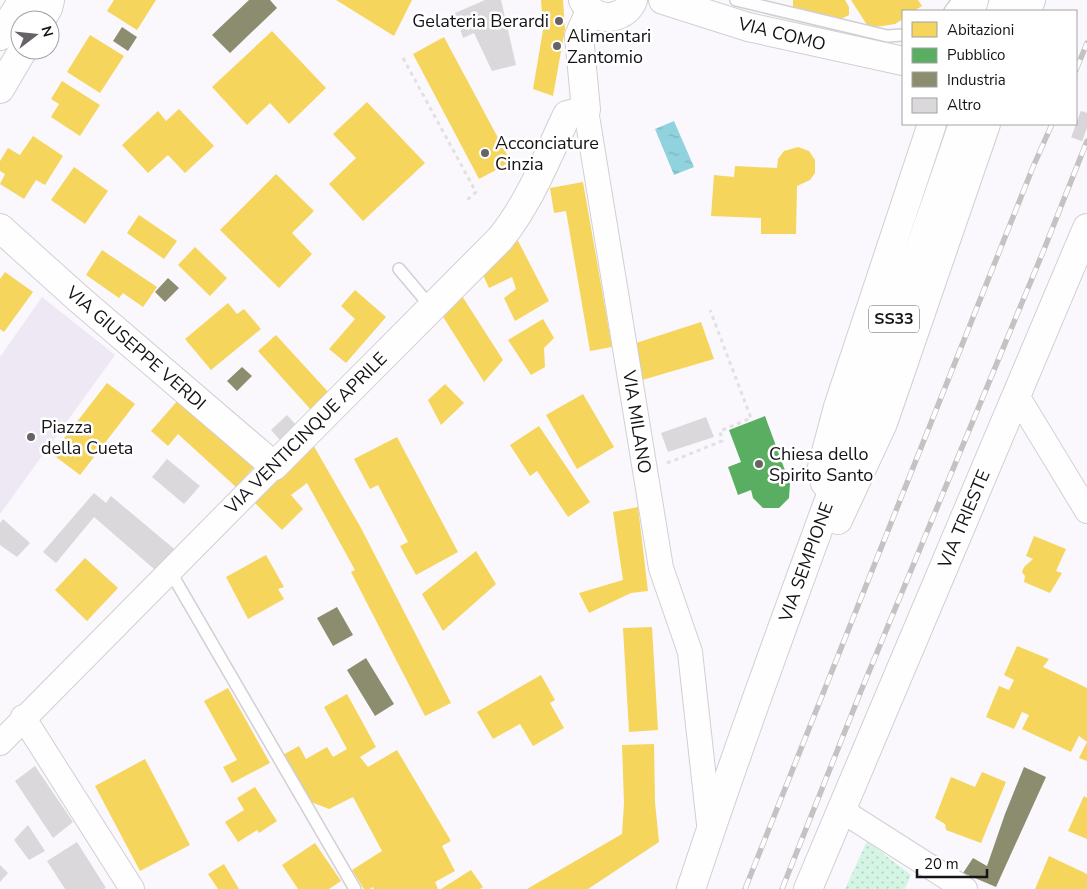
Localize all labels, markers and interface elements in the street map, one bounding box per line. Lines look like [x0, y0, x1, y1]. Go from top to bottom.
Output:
place label: Gelateria Berardi [412, 9, 549, 33]
north arrow [10, 10, 60, 60]
legend [902, 10, 1077, 125]
street label: VIA COMO [735, 11, 828, 56]
marker: Gelateria Berardi [553, 15, 565, 27]
text: Abitazioni [947, 20, 1014, 40]
text: N [36, 24, 58, 39]
place label: Alimentari Zantomio [567, 24, 651, 69]
marker: Alimentari Zantomio [551, 40, 563, 52]
text: Pubblico [947, 45, 1005, 65]
text: Industria [947, 70, 1006, 90]
text: Altro [947, 95, 981, 115]
place label: Acconciature Cinzia [495, 131, 599, 176]
marker: Acconciature Cinzia [479, 147, 491, 159]
street label: VIA GIUSEPPE VERDI [60, 280, 211, 415]
road number: SS33 [869, 306, 919, 332]
street label: VIA VENTICINQUE APRILE [219, 347, 392, 520]
street label: VIA MILANO [617, 368, 657, 475]
place label: Piazza della Cueta [41, 415, 133, 460]
marker: Piazza della Cueta [25, 431, 37, 443]
place label: Chiesa dello Spirito Santo [769, 442, 873, 487]
marker: Chiesa dello Spirito Santo [753, 458, 765, 470]
street label: VIA TRIESTE [932, 466, 995, 573]
street label: VIA SEMPIONE [773, 499, 839, 626]
scale bar [917, 846, 987, 878]
text: 20 m [924, 854, 959, 874]

